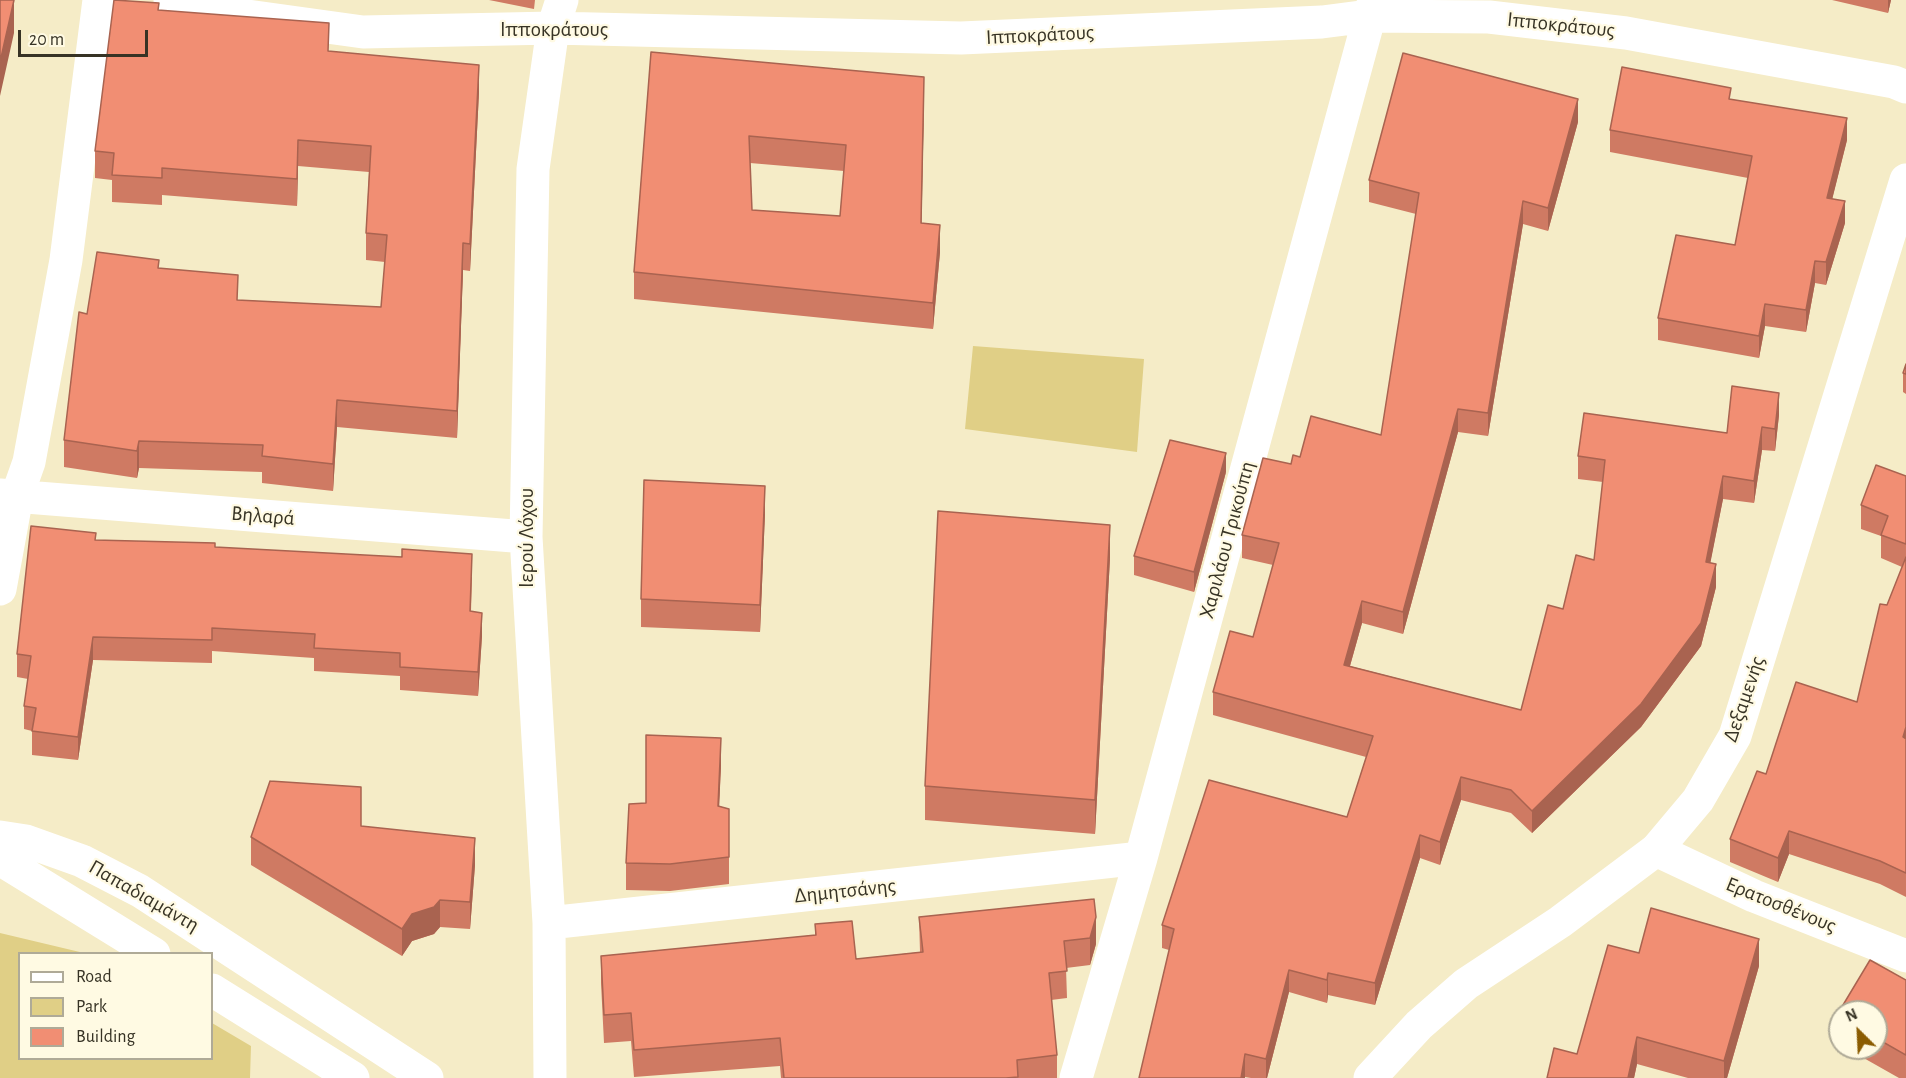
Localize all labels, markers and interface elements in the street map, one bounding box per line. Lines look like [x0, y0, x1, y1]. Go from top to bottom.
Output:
street label: Ιπποκράτους [1506, 7, 1616, 43]
street label: Ιπποκράτους [500, 17, 608, 43]
scale bar [21, 18, 152, 56]
street label: Ιπποκράτους [985, 20, 1095, 50]
text: 20 m [29, 31, 64, 49]
street label: Χαριλάου Τρικούπη [1194, 459, 1260, 621]
street label: Ιερού Λόχου [514, 488, 540, 588]
street label: Βηλαρά [230, 501, 296, 531]
street label: Δεξαμενής [1718, 653, 1770, 745]
street label: Παπαδιαμάντη [84, 854, 204, 938]
street label: Ερατοσθένους [1722, 871, 1840, 939]
street label: Δημητσάνης [793, 873, 897, 909]
legend [18, 952, 213, 1060]
text: Road [76, 968, 112, 986]
text: Park [76, 998, 107, 1016]
north arrow [1828, 1000, 1888, 1060]
text: N [1843, 1006, 1860, 1025]
text: Building [76, 1028, 135, 1046]

